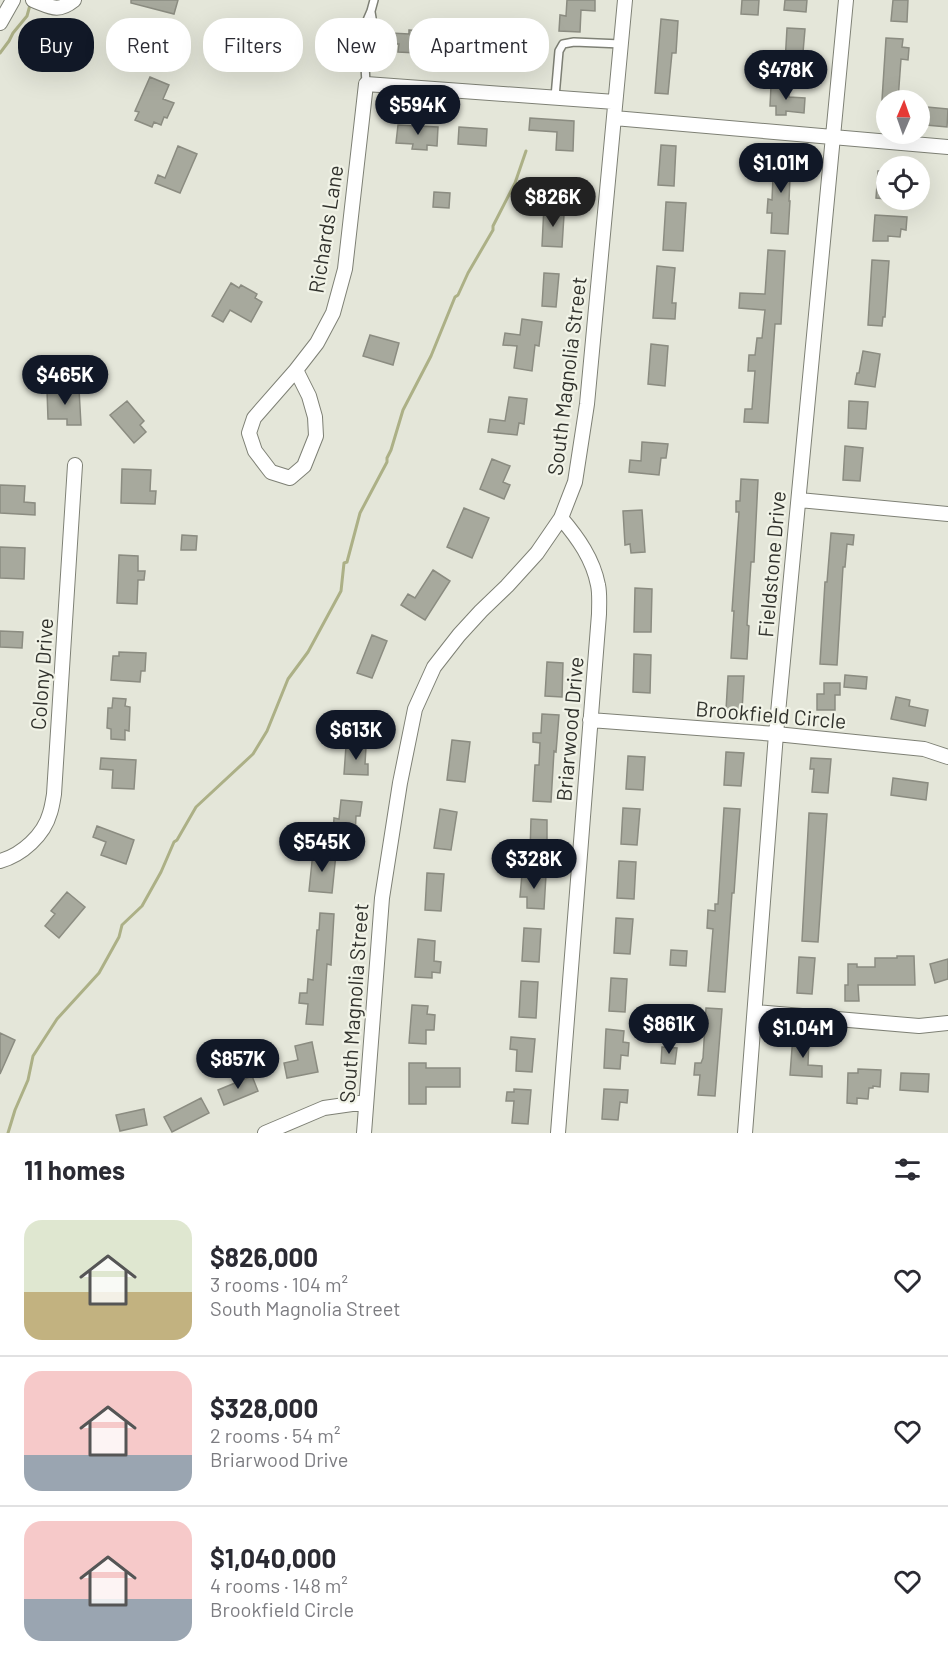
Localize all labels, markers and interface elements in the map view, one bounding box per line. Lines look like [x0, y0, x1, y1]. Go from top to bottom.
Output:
chip: Buy [18, 18, 94, 72]
chip: Rent [106, 18, 191, 72]
chip: Filters [203, 18, 303, 72]
chip: New [315, 18, 397, 72]
chip: Apartment [409, 18, 549, 72]
pin: $478K [744, 50, 828, 101]
text: $478K [758, 57, 814, 81]
pin: $594K [376, 85, 460, 136]
north arrow [876, 90, 930, 144]
map controls [876, 90, 930, 210]
text: $594K [389, 92, 447, 116]
pin: $1.01M [732, 143, 830, 194]
text: $1.01M [753, 150, 809, 174]
button: locate [876, 156, 930, 210]
street label: Richards Lane [303, 163, 347, 295]
pin: $826K [511, 177, 595, 228]
text: $826K [525, 184, 581, 208]
street label: South Magnolia Street [541, 275, 591, 477]
pin: $465K [23, 355, 107, 406]
text: $465K [36, 362, 94, 386]
street label: Fieldstone Drive [752, 490, 790, 638]
street label: Colony Drive [25, 617, 57, 731]
street label: Briarwood Drive [550, 656, 588, 802]
street label: Brookfield Circle [695, 695, 847, 733]
pin: $613K [314, 710, 398, 761]
text: $613K [330, 717, 382, 741]
pin: $545K [280, 822, 364, 873]
text: $545K [293, 829, 351, 853]
pin: $328K [492, 839, 576, 890]
text: $328K [506, 846, 562, 870]
street label: South Magnolia Street [334, 902, 372, 1104]
pin: $861K [627, 1004, 711, 1055]
pin: $1.04M [754, 1008, 852, 1059]
text: $861K [643, 1011, 695, 1035]
text: $1.04M [772, 1015, 834, 1039]
pin: $857K [196, 1039, 280, 1090]
text: $857K [210, 1046, 266, 1070]
icon: filters [891, 1153, 924, 1186]
text: 11 homes [24, 1154, 125, 1185]
text: $826,000 [210, 1241, 318, 1272]
icon: home [72, 1244, 144, 1316]
icon: heart [891, 1264, 924, 1297]
text: 3 rooms · 104 m² [210, 1272, 348, 1296]
text: South Magnolia Street [210, 1296, 401, 1320]
text: $328,000 [210, 1392, 318, 1423]
icon: home [72, 1395, 144, 1467]
icon: heart [891, 1415, 924, 1448]
text: 2 rooms · 54 m² [210, 1423, 340, 1447]
text: Briarwood Drive [210, 1447, 348, 1471]
text: $1,040,000 [210, 1542, 336, 1573]
icon: home [72, 1545, 144, 1617]
icon: heart [891, 1565, 924, 1598]
text: 4 rooms · 148 m² [210, 1573, 348, 1597]
text: Brookfield Circle [210, 1597, 354, 1621]

